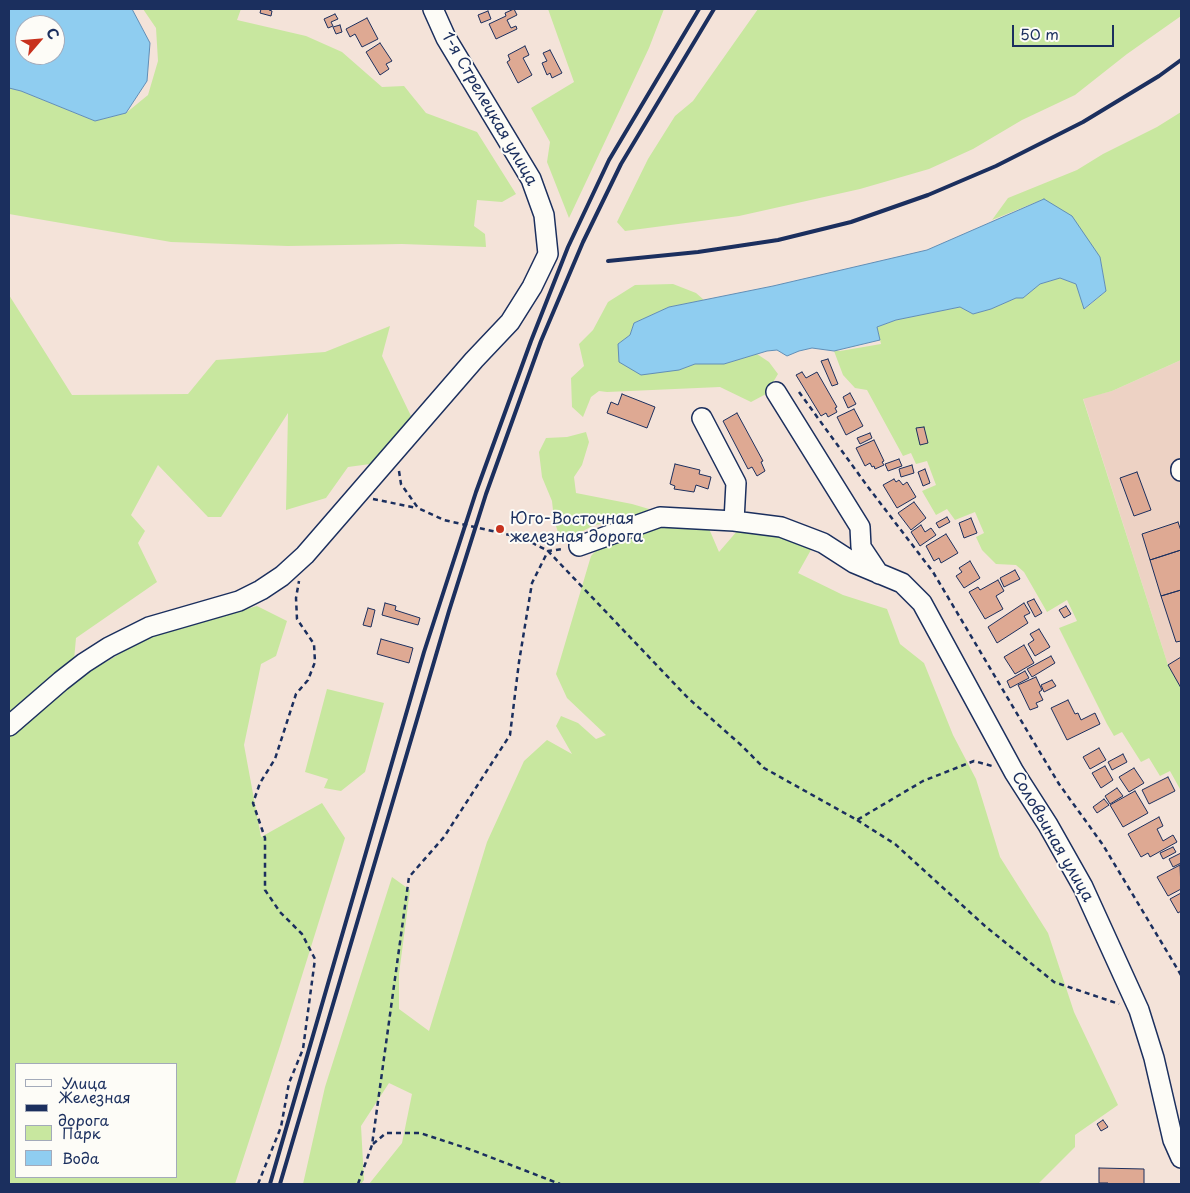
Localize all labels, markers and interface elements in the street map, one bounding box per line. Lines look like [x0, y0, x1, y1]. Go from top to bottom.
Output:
north arrow [15, 15, 65, 65]
scale bar [1015, 15, 1118, 47]
text: 50 m [1020, 22, 1059, 45]
text: С [41, 24, 65, 43]
street label: 1-я Стрелецкая улица [437, 29, 541, 189]
place label: Юго-Восточная железная дорога [510, 510, 643, 548]
marker: Юго-Восточная железная дорога [494, 523, 506, 535]
street label: Соловьиная улица [1007, 769, 1097, 905]
legend [15, 1063, 178, 1178]
text: Улица [62, 1071, 107, 1094]
text: Железная дорога [58, 1085, 131, 1131]
text: Парк [62, 1121, 101, 1144]
text: Вода [62, 1146, 99, 1169]

